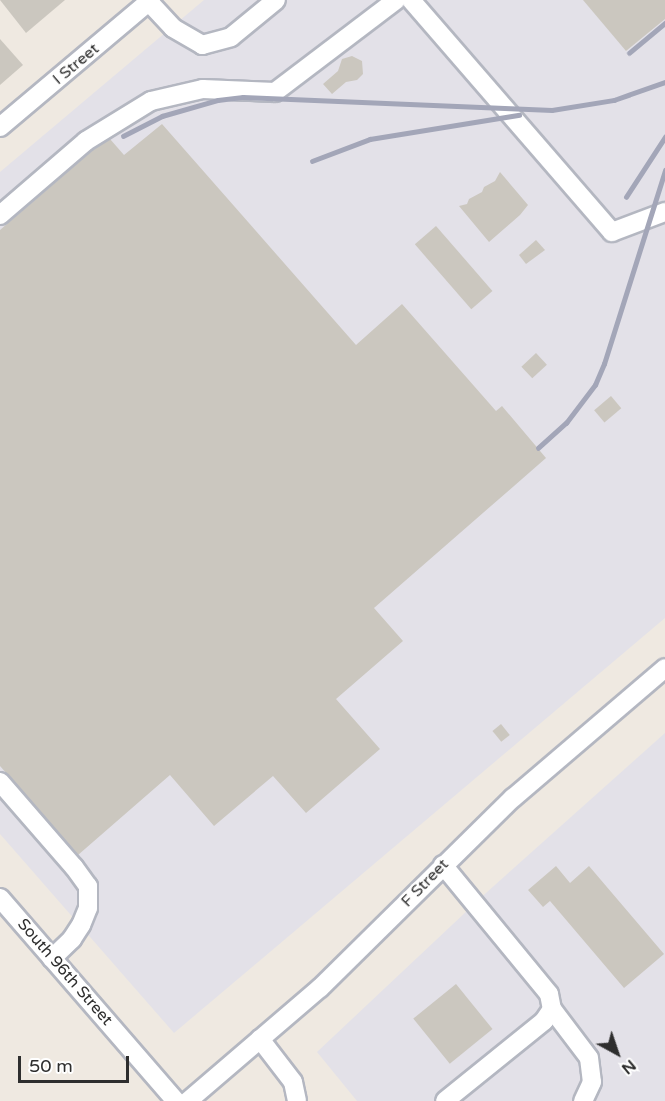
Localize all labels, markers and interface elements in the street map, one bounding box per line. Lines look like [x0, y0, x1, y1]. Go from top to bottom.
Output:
street label: I Street [49, 39, 103, 89]
street label: F Street [397, 855, 453, 911]
street label: South 96th Street [13, 915, 117, 1029]
north arrow [587, 1023, 647, 1083]
scale bar [21, 1044, 132, 1082]
text: 50 m [29, 1055, 73, 1077]
text: N [617, 1055, 640, 1079]

